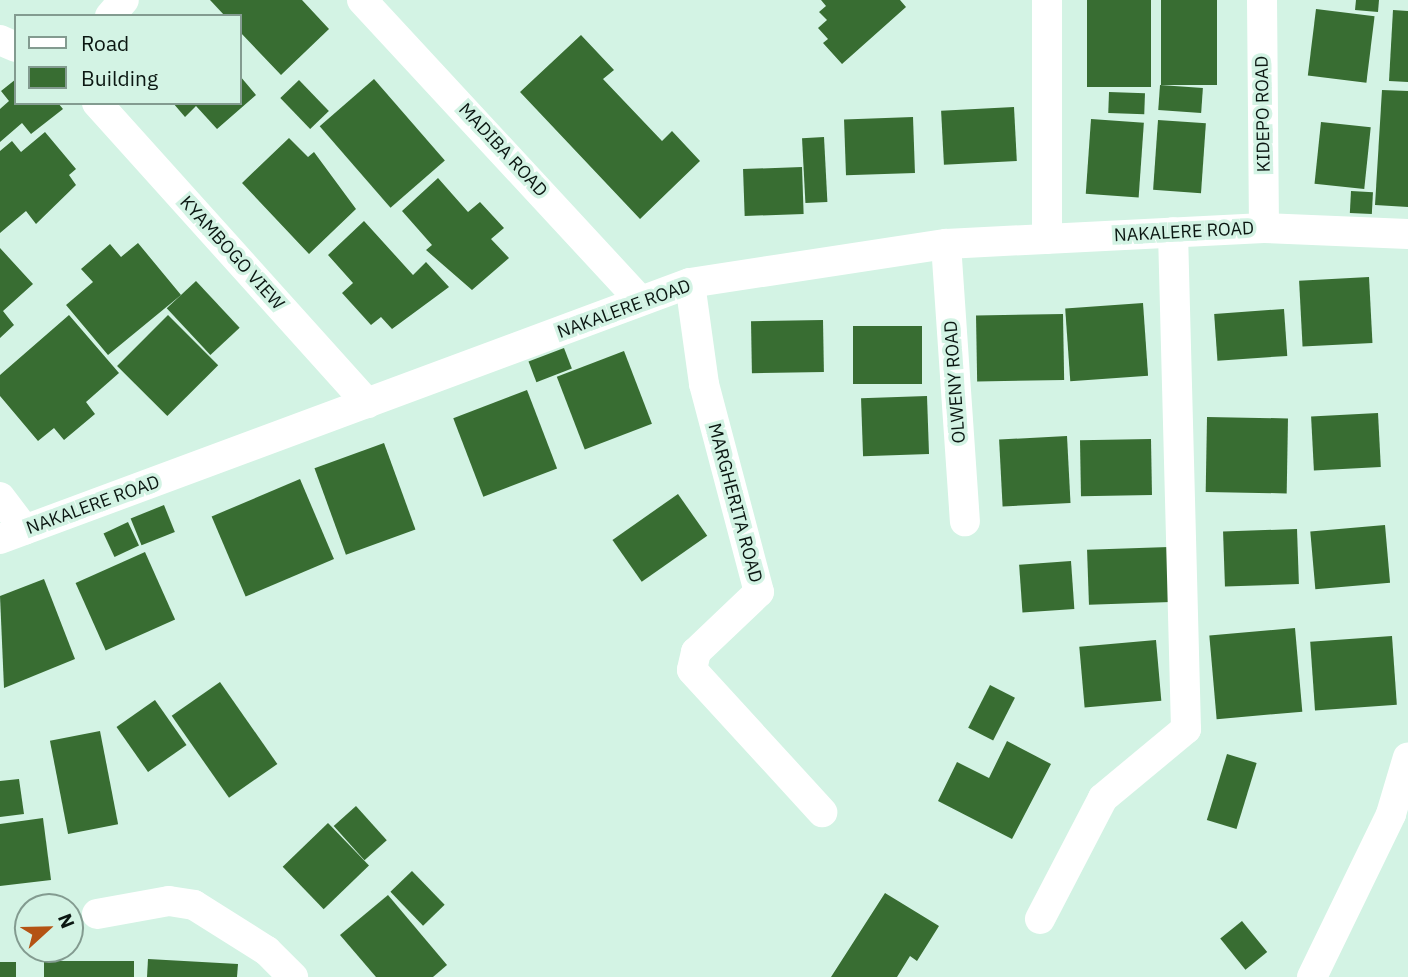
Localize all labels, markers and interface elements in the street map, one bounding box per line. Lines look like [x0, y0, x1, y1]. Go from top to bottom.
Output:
legend [14, 14, 242, 105]
text: Road [81, 29, 129, 57]
street label: KIDEPO ROAD [1251, 56, 1275, 172]
text: Building [81, 64, 158, 92]
street label: MADIBA ROAD [454, 99, 552, 201]
street label: KYAMBOGO VIEW [175, 192, 289, 314]
street label: NAKALERE ROAD [1113, 218, 1255, 246]
street label: NAKALERE ROAD [554, 275, 694, 343]
street label: OLWENY ROAD [940, 320, 970, 444]
street label: MARGHERITA ROAD [703, 421, 767, 585]
street label: NAKALERE ROAD [23, 471, 163, 539]
north arrow [14, 893, 84, 963]
text: N [53, 910, 80, 932]

